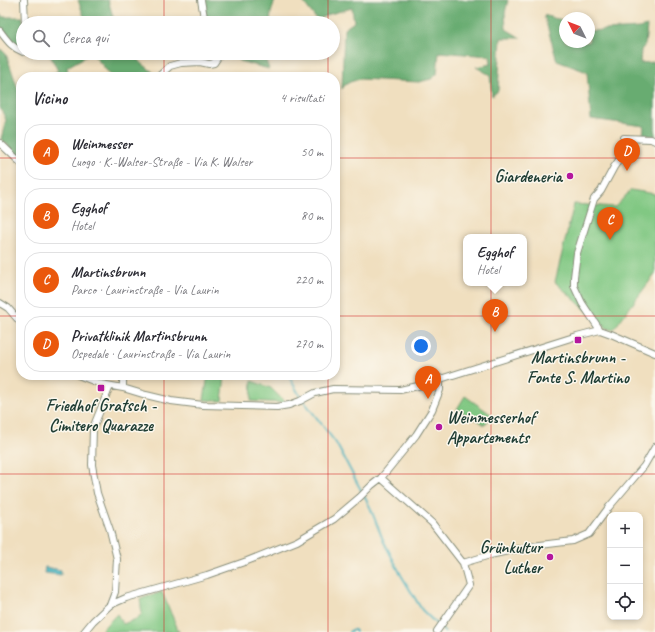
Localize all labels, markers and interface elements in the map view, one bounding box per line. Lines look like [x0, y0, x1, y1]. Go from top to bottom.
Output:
north arrow [559, 12, 595, 48]
search box [16, 16, 340, 60]
icon: search [30, 27, 52, 49]
text: Cerca qui [62, 29, 108, 48]
text: Vicino [32, 88, 67, 109]
text: 4 risultati [280, 90, 324, 106]
text: Weinmesser [71, 135, 132, 154]
pin: D [614, 138, 640, 171]
text: A [43, 144, 49, 160]
text: 50 m [301, 144, 323, 160]
text: Luogo · K.-Walser-Straße - Via K. Walser [71, 154, 253, 170]
place label: Giardeneria [494, 166, 564, 187]
marker: Giardeneria [565, 171, 575, 181]
text: Egghof [71, 199, 107, 218]
pin: C [597, 207, 623, 240]
text: B [43, 208, 49, 224]
text: 80 m [301, 208, 323, 224]
text: Hotel [71, 218, 94, 234]
popup [463, 234, 527, 286]
text: Egghof [477, 243, 513, 262]
text: Hotel [477, 262, 500, 278]
text: Martinsbrunn [71, 263, 145, 282]
text: C [43, 272, 49, 288]
text: 220 m [295, 272, 323, 288]
text: Parco · Laurinstraße - Via Laurin [71, 282, 219, 298]
pin: B [482, 299, 508, 332]
text: Privatklinik Martinsbrunn [71, 327, 207, 346]
marker: Martinsbrunn - Fonte S. Martino [573, 335, 583, 345]
text: D [42, 336, 50, 352]
text: 270 m [295, 336, 323, 352]
your location [411, 336, 431, 356]
text: Ospedale · Laurinstraße - Via Laurin [71, 346, 230, 362]
place label: Martinsbrunn - Fonte S. Martino [527, 347, 631, 388]
pin: A [415, 366, 441, 399]
marker: Friedhof Gratsch - Cimitero Quarazze [96, 383, 106, 393]
place label: Friedhof Gratsch - Cimitero Quarazze [46, 395, 158, 436]
place label: Weinmesserhof Appartements [447, 407, 539, 448]
marker: Weinmesserhof Appartements [434, 422, 444, 432]
map controls [607, 512, 643, 620]
button: + [607, 512, 643, 548]
place label: Grünkultur Luther [480, 537, 544, 578]
button: − [607, 548, 643, 584]
marker: Grünkultur Luther [545, 552, 555, 562]
button: locate [607, 584, 643, 620]

